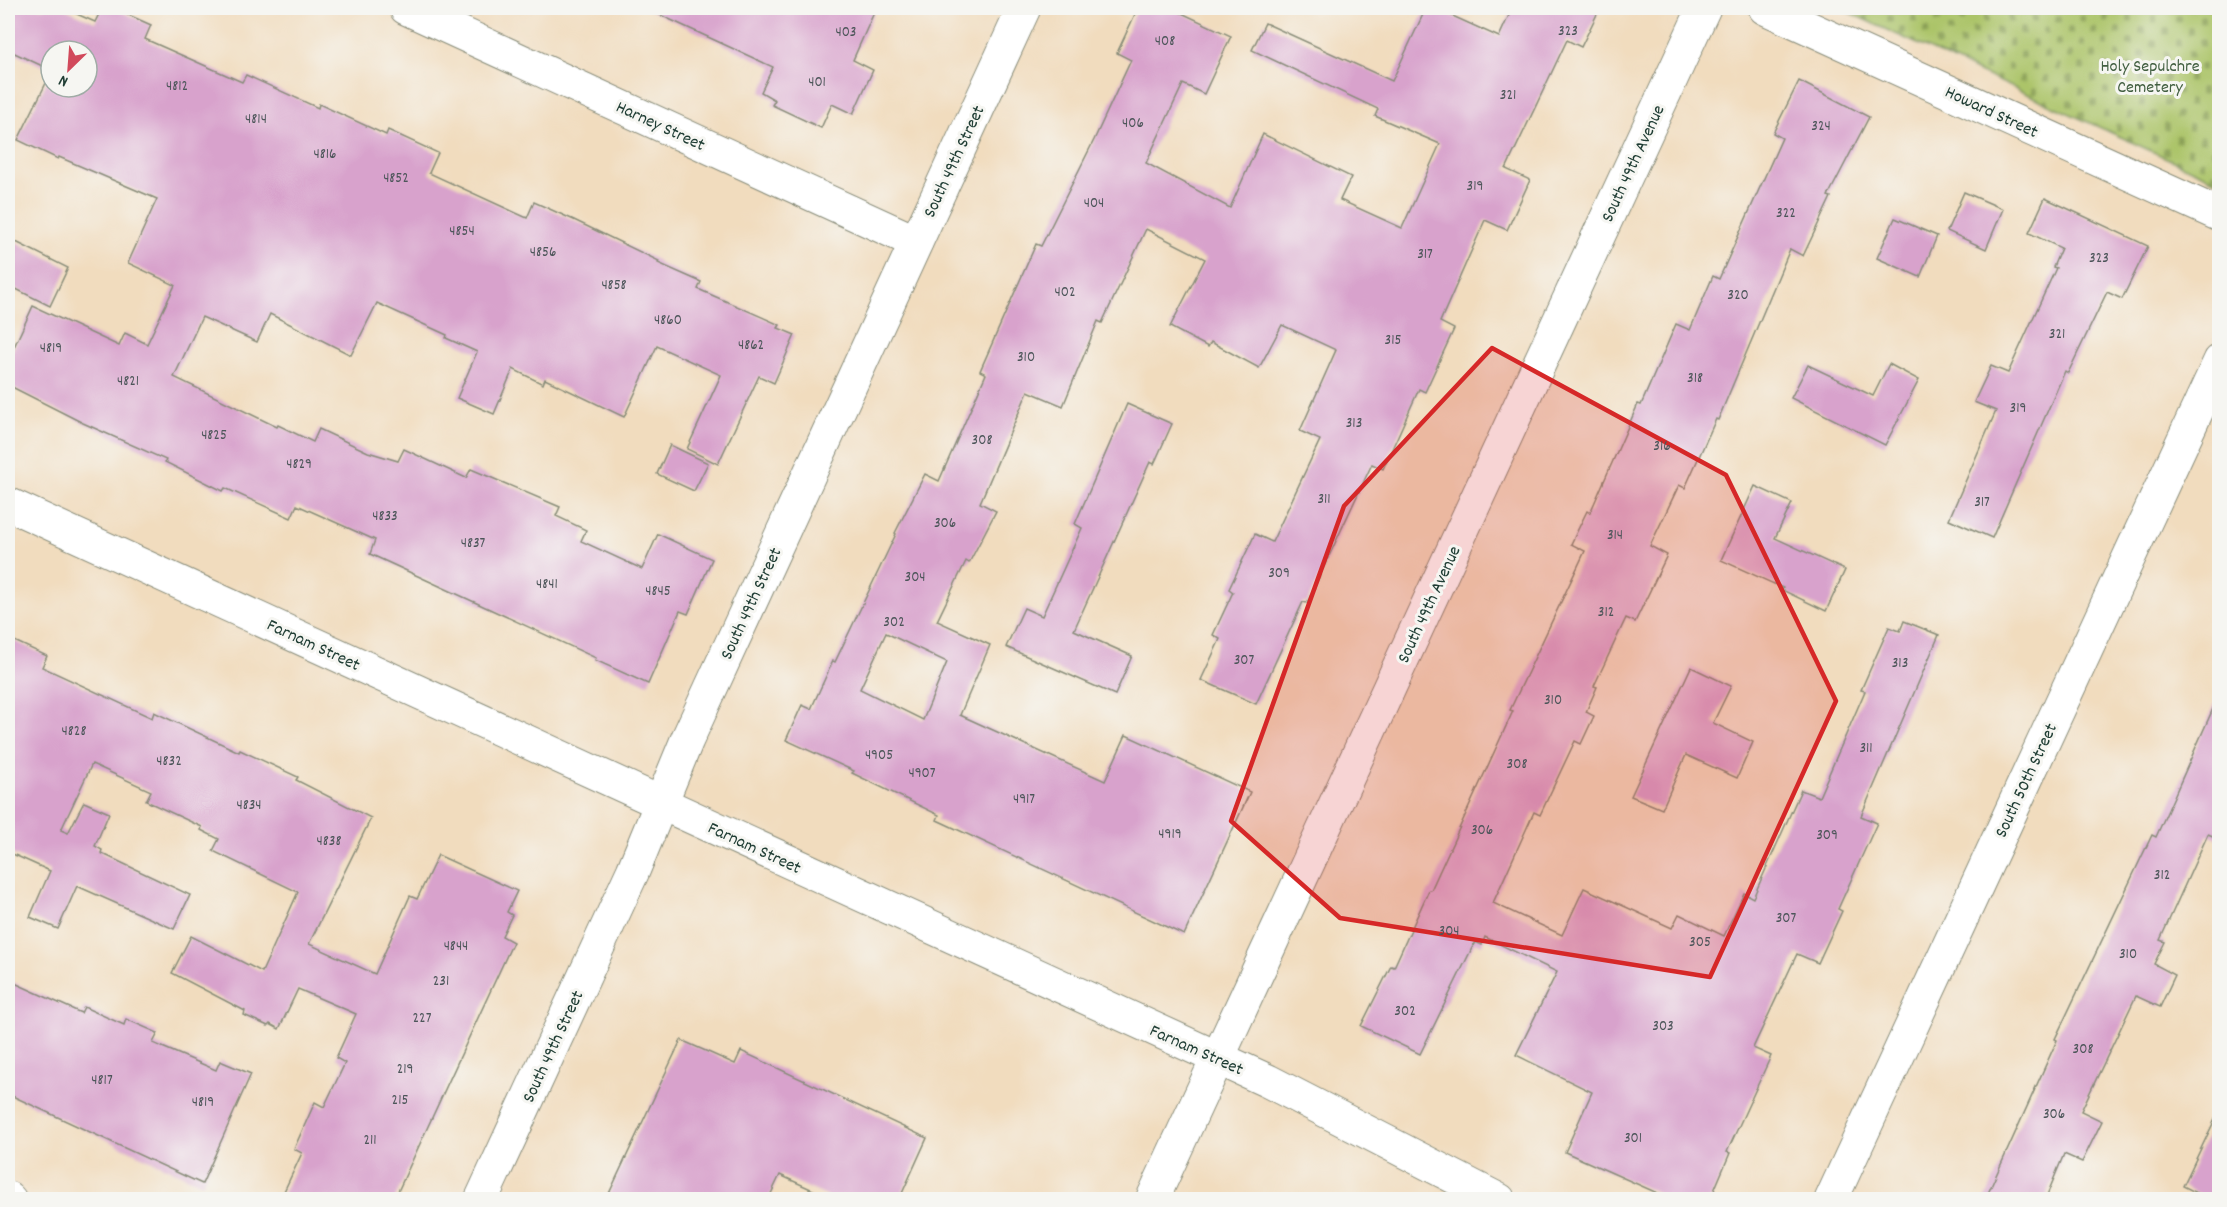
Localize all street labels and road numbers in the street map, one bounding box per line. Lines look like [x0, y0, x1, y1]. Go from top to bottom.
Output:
street label: Howard Street [1940, 81, 2042, 146]
street label: Harney Street [611, 96, 709, 159]
street label: South 49th Avenue [1596, 101, 1672, 227]
street label: South 49th Street [918, 102, 992, 222]
street label: South 49th Avenue [1392, 542, 1468, 668]
street label: South 49th Street [715, 544, 789, 664]
street label: Farnam Street [262, 614, 364, 679]
street label: South 50th Street [1990, 719, 2065, 842]
street label: Farnam Street [703, 817, 805, 882]
street label: South 49th Street [517, 987, 591, 1107]
street label: Farnam Street [1145, 1019, 1247, 1083]

